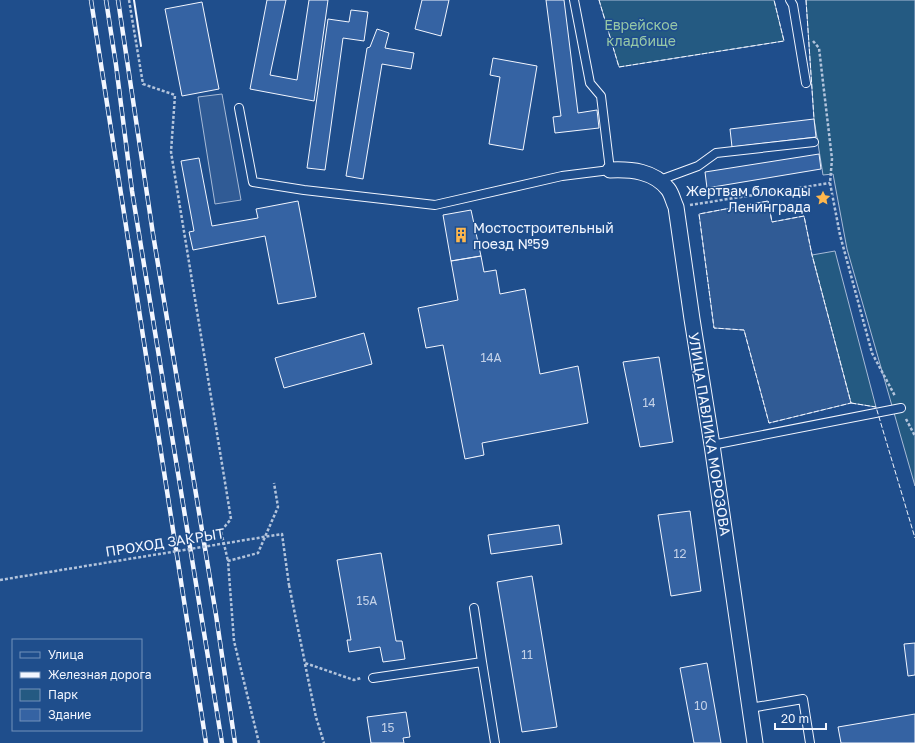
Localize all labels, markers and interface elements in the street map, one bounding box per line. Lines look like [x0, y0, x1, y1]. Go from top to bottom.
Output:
park label: Еврейское кладбище [604, 16, 678, 49]
place label: Жертвам блокады Ленинграда [686, 182, 811, 215]
place icon: Жертвам блокады Ленинграда [814, 189, 832, 207]
place label: Мостостроительный поезд №59 [473, 219, 614, 252]
building icon: Мостостроительный поезд №59 [452, 226, 470, 244]
street label: УЛИЦА ПАВЛИКА МОРОЗОВА [686, 331, 735, 537]
house number: 14А [480, 350, 502, 365]
house number: 14 [642, 395, 656, 410]
street label: ПРОХОД ЗАКРЫТ [104, 524, 226, 560]
house number: 12 [674, 546, 686, 561]
house number: 15А [357, 593, 377, 608]
legend [12, 639, 142, 731]
text: Улица [48, 647, 84, 662]
house number: 11 [521, 647, 533, 662]
text: Железная дорога [48, 667, 151, 682]
text: Парк [48, 687, 78, 702]
house number: 10 [694, 698, 708, 713]
scale bar [775, 705, 826, 731]
text: Здание [48, 707, 91, 722]
text: 20 m [781, 711, 809, 726]
house number: 15 [382, 720, 394, 735]

